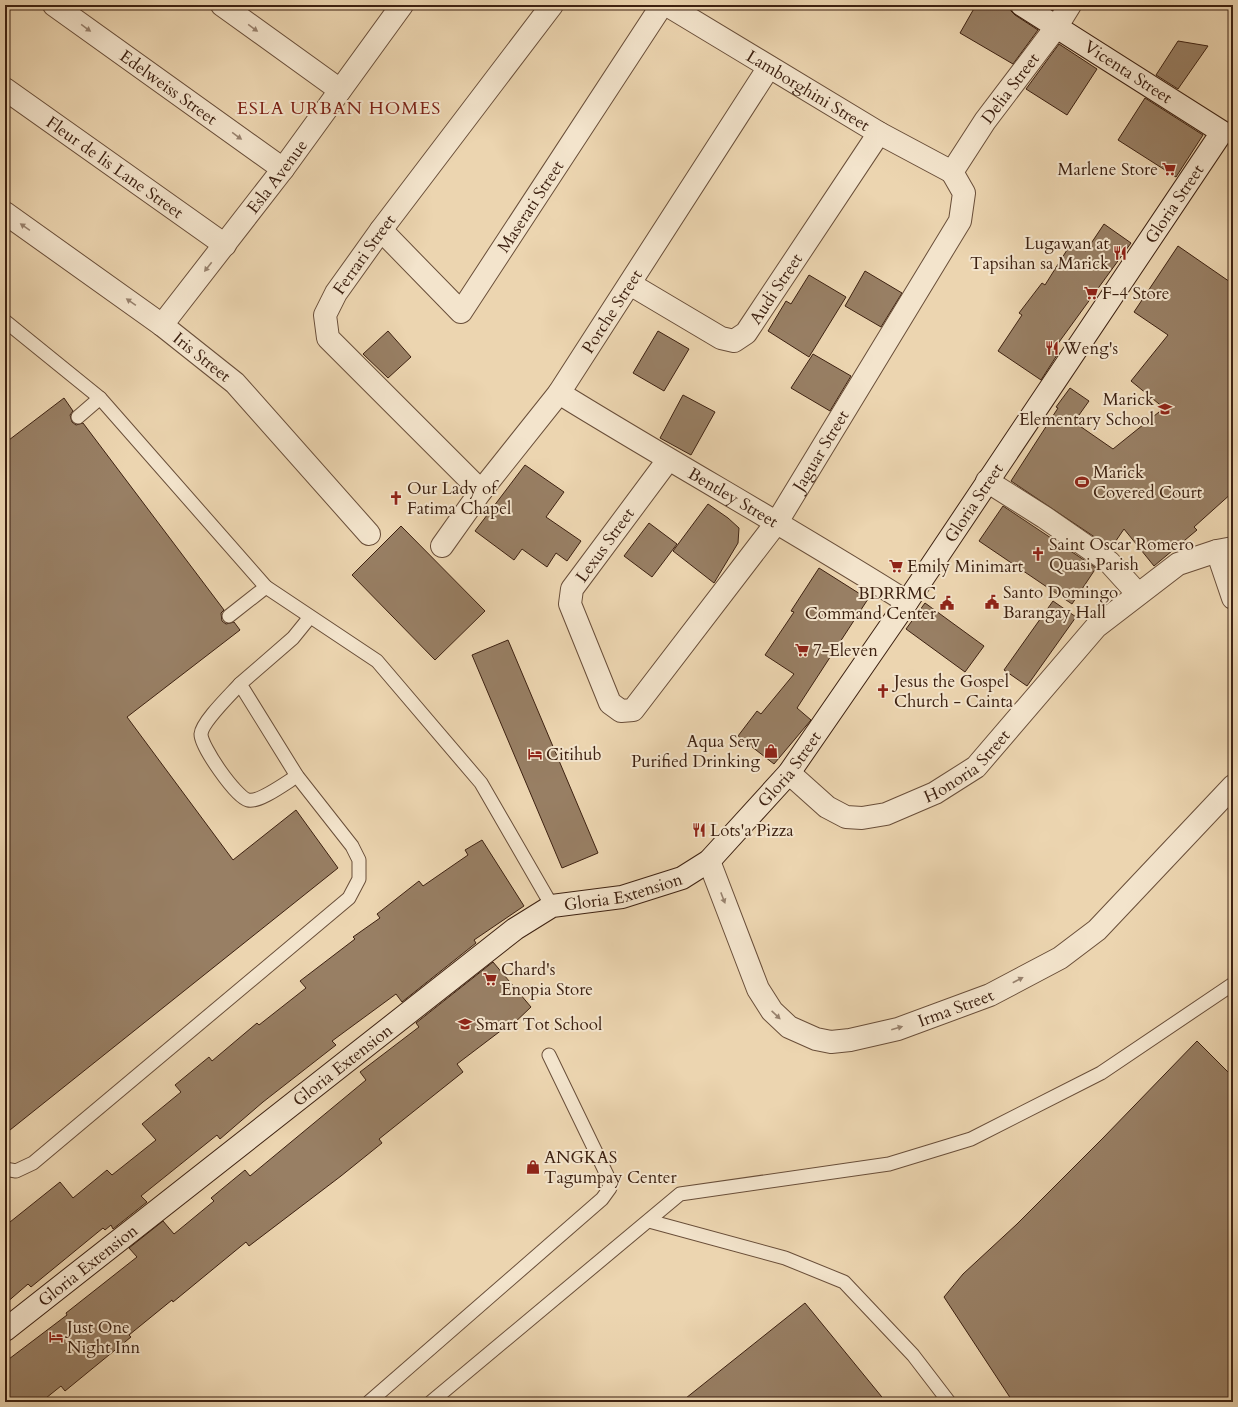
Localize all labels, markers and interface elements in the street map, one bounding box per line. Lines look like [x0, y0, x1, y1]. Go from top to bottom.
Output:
one-way arrow [80, 24, 91, 32]
one-way arrow [248, 24, 259, 32]
street label: Vicenta Street [1080, 35, 1177, 109]
street label: Edelweiss Street [115, 44, 222, 130]
street label: Lamborghini Street [742, 44, 875, 137]
street label: Delia Street [976, 47, 1045, 128]
district label: ESLA URBAN HOMES [237, 96, 441, 121]
street label: Fleur de lis Lane Street [42, 111, 189, 224]
one-way arrow [232, 132, 242, 140]
street label: Esla Avenue [241, 134, 313, 218]
street label: Maserati Street [492, 155, 569, 257]
place label: Marlene Store [1057, 158, 1158, 181]
street label: Gloria Street [1139, 159, 1209, 248]
supermarket icon: Marlene Store [1161, 161, 1177, 177]
street label: Ferrari Street [327, 209, 401, 299]
one-way arrow [19, 223, 30, 231]
place label: Lugawan at Tapsihan sa Marick [970, 232, 1110, 275]
restaurant icon: Lugawan at Tapsihan sa Marick [1112, 245, 1128, 261]
street label: Audi Street [744, 248, 808, 329]
one-way arrow [204, 261, 212, 272]
street label: Porche Street [576, 264, 648, 358]
place label: F-4 Store [1102, 282, 1170, 305]
supermarket icon: F-4 Store [1083, 285, 1099, 301]
one-way arrow [125, 298, 136, 306]
street label: Iris Street [168, 327, 236, 387]
place label: Weng's [1062, 337, 1119, 360]
restaurant icon: Weng's [1044, 340, 1060, 356]
place label: Marick Elementary School [1019, 388, 1155, 431]
school or university icon: Marick Elementary School [1157, 401, 1173, 417]
street label: Jaguar Street [786, 405, 854, 498]
street label: Gloria Street [939, 458, 1009, 547]
place label: Marick Covered Court [1093, 461, 1203, 504]
street label: Bentley Street [684, 462, 783, 533]
sports icon: Marick Covered Court [1074, 474, 1090, 490]
place label: Our Lady of Fatima Chapel [407, 477, 512, 520]
church icon: Our Lady of Fatima Chapel [388, 490, 404, 506]
street label: Lexus Street [570, 503, 640, 587]
place label: Saint Oscar Romero Quasi Parish [1049, 533, 1194, 576]
church icon: Saint Oscar Romero Quasi Parish [1030, 546, 1046, 562]
place label: Emily Minimart [907, 555, 1024, 578]
supermarket icon: Emily Minimart [888, 558, 904, 574]
place label: Santo Domingo Barangay Hall [1003, 581, 1118, 624]
place label: BDRRMC Command Center [805, 582, 937, 625]
public building icon: Santo Domingo Barangay Hall [984, 594, 1000, 610]
public building icon: BDRRMC Command Center [939, 595, 955, 611]
place label: 7-Eleven [813, 639, 878, 662]
supermarket icon: 7-Eleven [794, 642, 810, 658]
place label: Jesus the Gospel Church - Cainta [891, 670, 1014, 713]
church icon: Jesus the Gospel Church - Cainta [875, 683, 891, 699]
street label: Honoria Street [920, 724, 1015, 808]
street label: Gloria Street [752, 726, 827, 812]
place label: Aqua Serv Purified Drinking [631, 730, 760, 773]
place label: Citihub [546, 743, 602, 766]
shop icon: Aqua Serv Purified Drinking [763, 743, 779, 759]
hotel icon: Citihub [527, 746, 543, 762]
place label: Lots'a Pizza [710, 819, 794, 842]
restaurant icon: Lots'a Pizza [691, 822, 707, 838]
street label: Gloria Extension [563, 867, 685, 916]
one-way arrow [720, 892, 726, 904]
place label: Chard's Enopia Store [501, 958, 593, 1001]
supermarket icon: Chard's Enopia Store [482, 971, 498, 987]
one-way arrow [1012, 977, 1024, 984]
street label: Irma Street [914, 983, 998, 1032]
one-way arrow [771, 1010, 781, 1020]
place label: Smart Tot School [476, 1013, 603, 1036]
school or university icon: Smart Tot School [457, 1016, 473, 1032]
street label: Gloria Extension [288, 1018, 397, 1111]
one-way arrow [892, 1025, 904, 1031]
place label: ANGKAS Tagumpay Center [544, 1146, 677, 1189]
shop icon: ANGKAS Tagumpay Center [525, 1159, 541, 1175]
street label: Gloria Extension [33, 1218, 142, 1312]
place label: Just One Night Inn [64, 1316, 141, 1359]
hotel icon: Just One Night Inn [48, 1329, 64, 1345]

